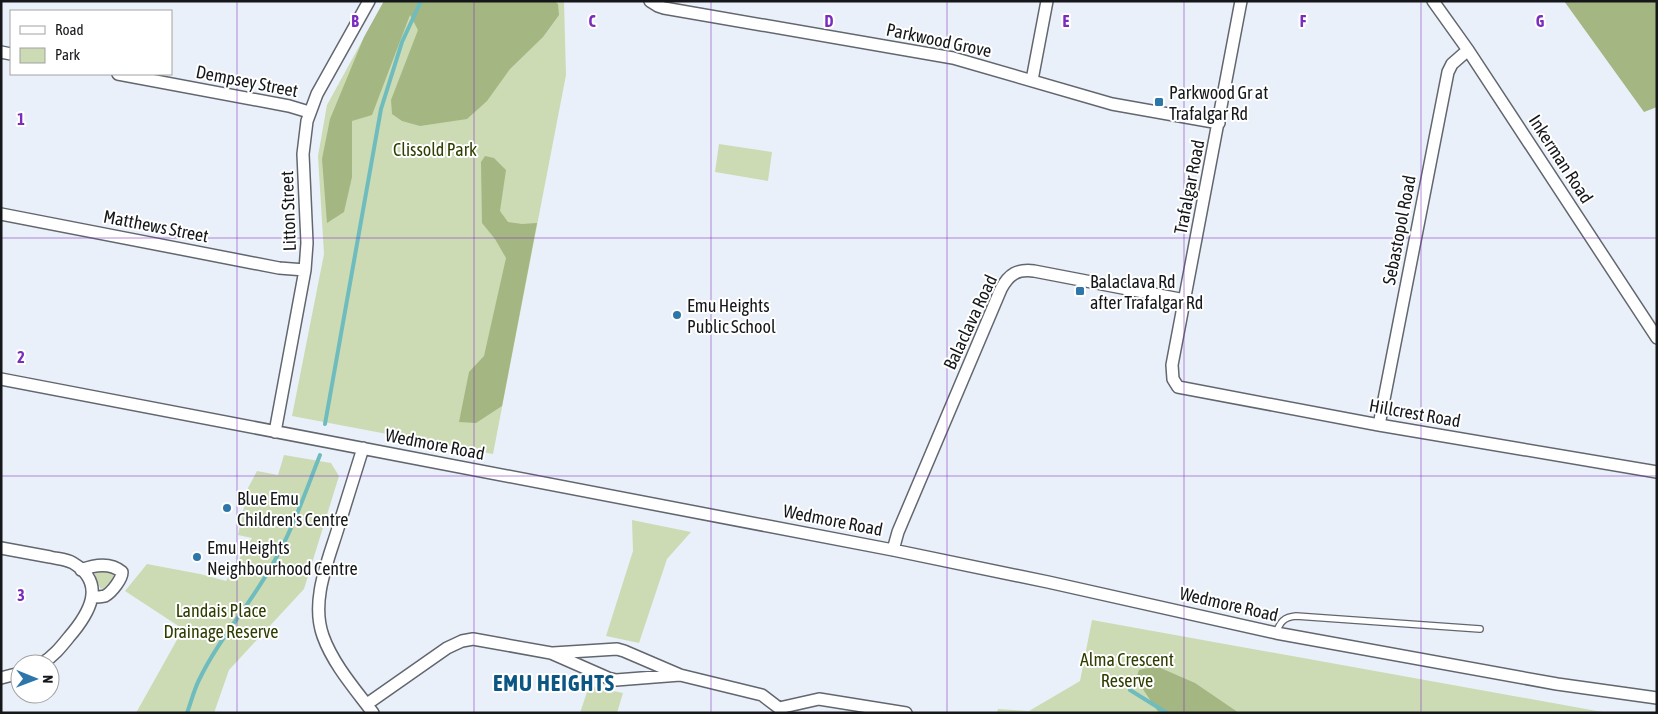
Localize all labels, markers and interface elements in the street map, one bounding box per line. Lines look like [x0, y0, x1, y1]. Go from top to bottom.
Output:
legend [10, 10, 172, 75]
text: B [351, 12, 359, 30]
text: C [588, 12, 596, 30]
text: D [825, 12, 834, 30]
text: E [1063, 12, 1070, 30]
text: F [1300, 12, 1307, 30]
text: G [1536, 12, 1545, 30]
street label: Parkwood Grove [884, 19, 994, 61]
text: Road [55, 21, 84, 38]
text: Park [55, 46, 80, 63]
street label: Dempsey Street [194, 61, 300, 101]
place label: Parkwood Gr at Trafalgar Rd [1169, 82, 1268, 124]
marker: Parkwood Gr at Trafalgar Rd [1153, 96, 1165, 108]
text: 1 [17, 110, 25, 128]
street label: Inkerman Road [1525, 111, 1597, 207]
street label: Trafalgar Road [1170, 138, 1208, 236]
park label: Clissold Park [393, 139, 477, 160]
street label: Litton Street [276, 170, 300, 252]
street label: Sebastopol Road [1378, 173, 1420, 287]
street label: Matthews Street [102, 206, 210, 246]
street label: Balaclava Road [939, 271, 1001, 373]
place label: Balaclava Rd after Trafalgar Rd [1090, 271, 1203, 313]
marker: Balaclava Rd after Trafalgar Rd [1074, 285, 1086, 297]
place label: Emu Heights Public School [687, 295, 776, 337]
marker: Emu Heights Public School [671, 309, 683, 321]
text: 2 [17, 348, 25, 366]
street label: Hillcrest Road [1368, 395, 1462, 431]
street label: Wedmore Road [383, 424, 487, 464]
place label: Blue Emu Children's Centre [237, 488, 348, 530]
street label: Wedmore Road [781, 500, 885, 540]
marker: Blue Emu Children's Centre [221, 502, 233, 514]
place label: Emu Heights Neighbourhood Centre [207, 537, 358, 579]
marker: Emu Heights Neighbourhood Centre [191, 551, 203, 563]
street label: Wedmore Road [1178, 582, 1280, 626]
text: 3 [17, 586, 25, 604]
park label: Landais Place Drainage Reserve [163, 600, 279, 642]
park label: Alma Crescent Reserve [1080, 649, 1174, 691]
north arrow [10, 654, 60, 704]
district label: EMU HEIGHTS [493, 670, 615, 696]
text: N [40, 675, 56, 683]

